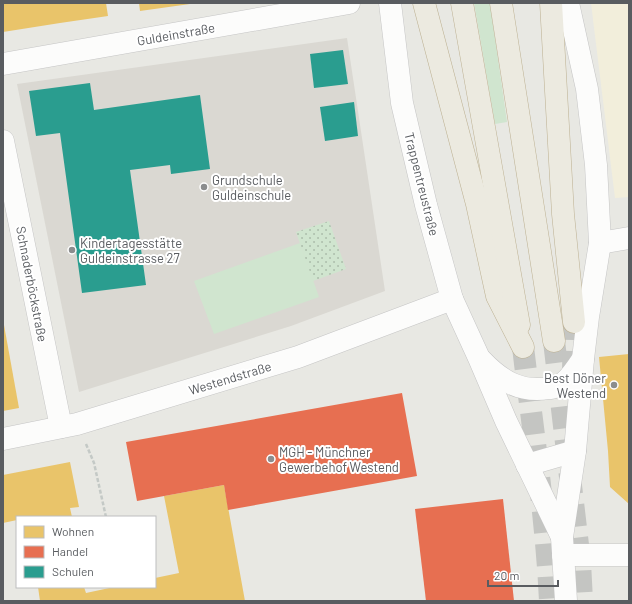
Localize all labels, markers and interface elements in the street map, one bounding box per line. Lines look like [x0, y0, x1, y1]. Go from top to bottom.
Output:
street label: Guldeinstraße [136, 19, 216, 49]
street label: Trappentreustraße [401, 131, 443, 237]
place label: Grundschule Guldeinschule [212, 172, 291, 203]
marker: Grundschule Guldeinschule [199, 182, 209, 192]
street label: Schnaderböckstraße [13, 225, 51, 343]
place label: Kindertagesstätte Guldeinstrasse 27 [80, 235, 182, 266]
marker: Kindertagesstätte Guldeinstrasse 27 [67, 245, 77, 255]
street label: Westendstraße [187, 358, 273, 398]
place label: Best Döner Westend [544, 370, 606, 401]
marker: Best Döner Westend [609, 380, 619, 390]
place label: MGH - Münchner Gewerbehof Westend [279, 444, 399, 475]
marker: MGH - Münchner Gewerbehof Westend [266, 454, 276, 464]
legend [16, 516, 156, 588]
text: Wohnen [52, 524, 94, 538]
text: Handel [52, 544, 88, 558]
scale bar [488, 562, 558, 588]
text: Schulen [52, 564, 94, 578]
text: 20 m [494, 568, 520, 582]

